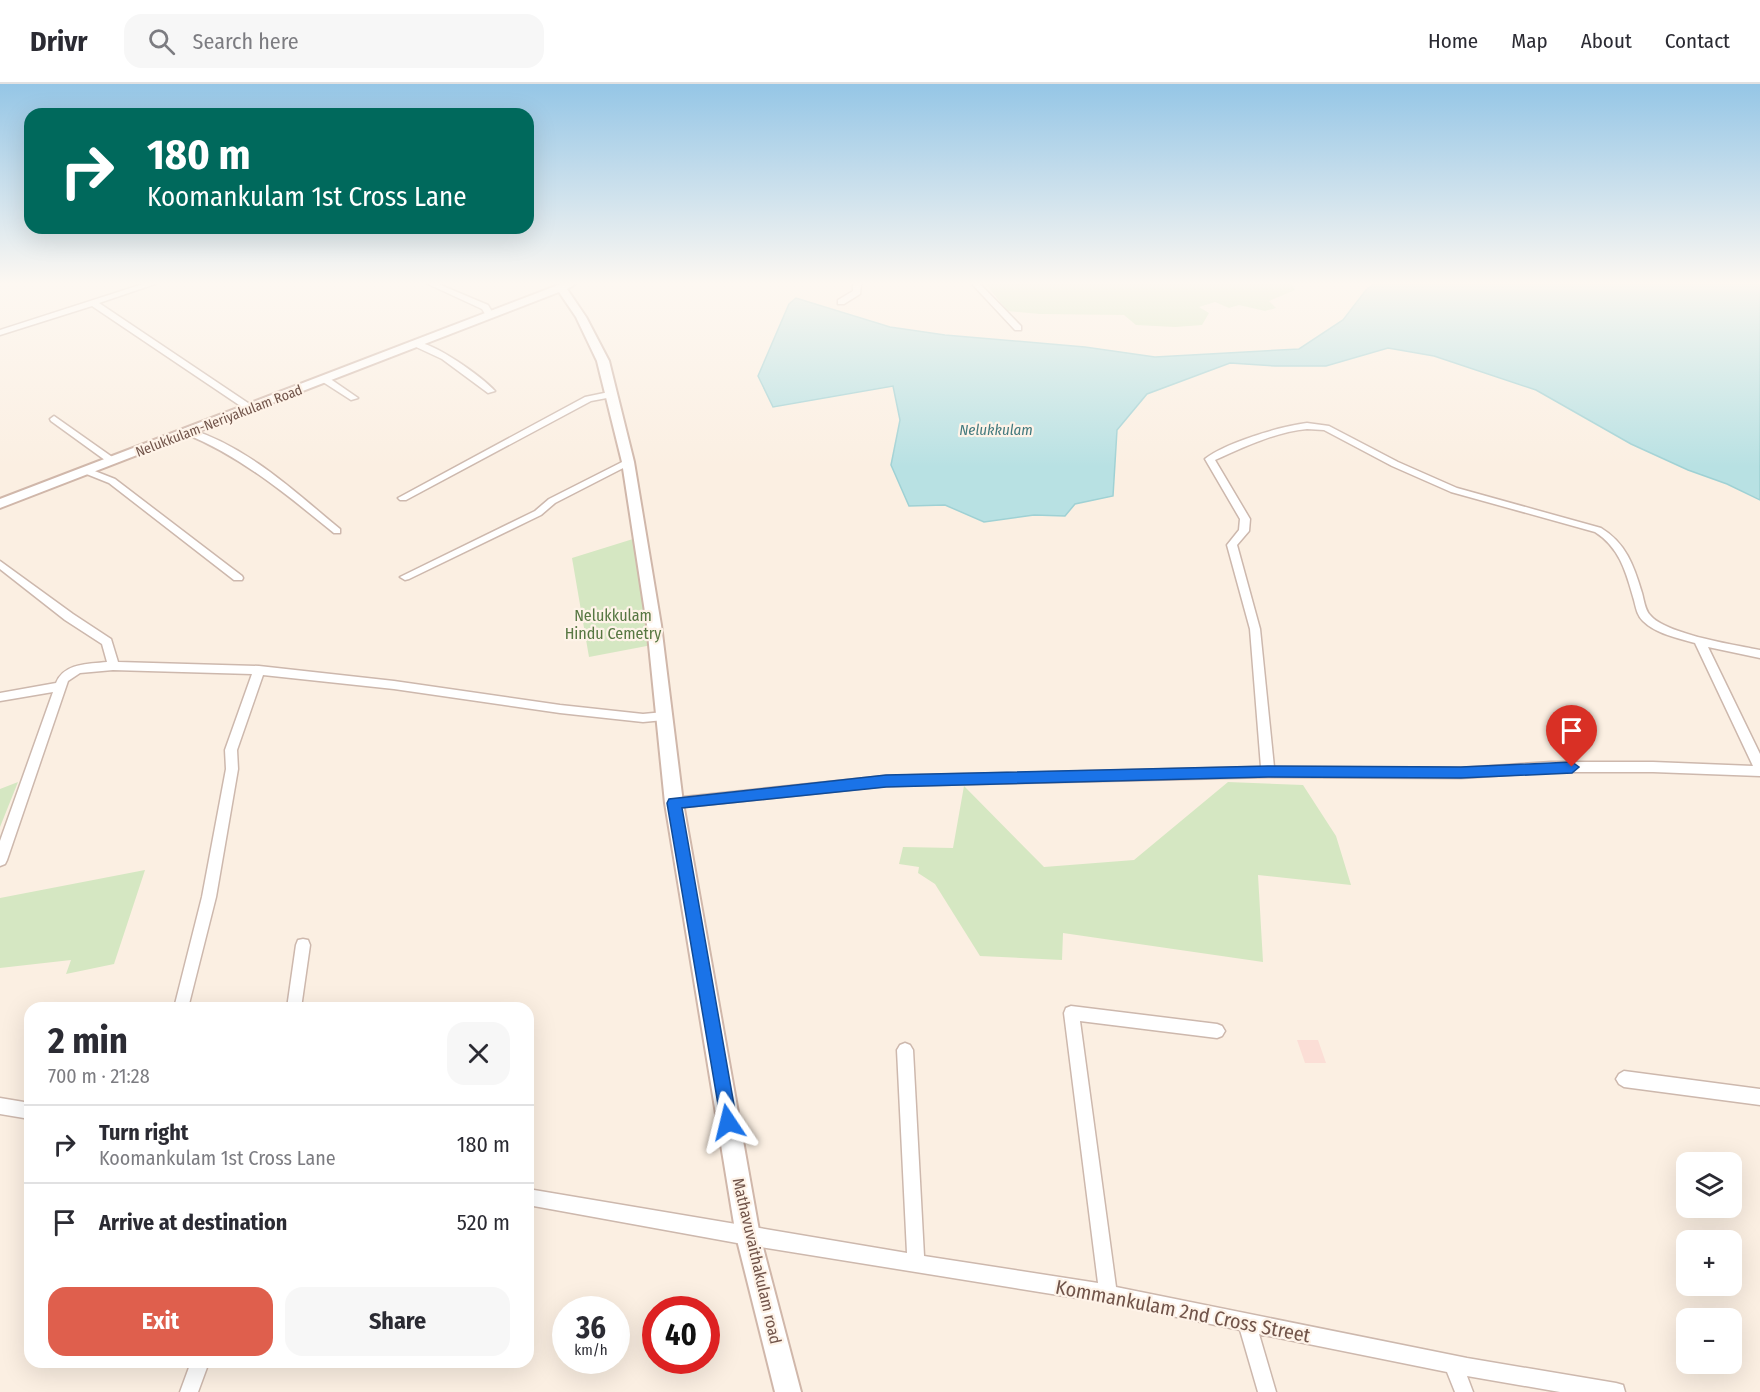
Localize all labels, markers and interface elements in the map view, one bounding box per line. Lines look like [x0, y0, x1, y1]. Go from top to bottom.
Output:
search box [124, 14, 544, 68]
text: Drivr [30, 25, 88, 58]
icon: search [145, 25, 178, 58]
text: Search here [193, 28, 299, 55]
text: Home [1428, 28, 1478, 54]
text: Map [1511, 28, 1548, 54]
text: About [1581, 28, 1632, 54]
text: Contact [1665, 28, 1730, 54]
text: 180 m [147, 130, 251, 180]
icon: right [48, 132, 126, 210]
text: Koomankulam 1st Cross Lane [147, 181, 467, 213]
street label: Nelukkulam-Neriyakulam Road [133, 381, 305, 461]
water label: Nelukkulam [959, 421, 1033, 439]
park label: Nelukkulam Hindu Cemetry [565, 606, 662, 643]
pin [1546, 705, 1597, 767]
icon: arrive [1555, 714, 1588, 747]
text: 2 min [48, 1019, 128, 1063]
button: close [447, 1022, 510, 1085]
text: 700 m · 21:28 [48, 1064, 150, 1088]
position arrow [696, 1090, 760, 1154]
text: Turn right [99, 1119, 188, 1146]
icon: right [48, 1128, 81, 1161]
text: 180 m [457, 1131, 510, 1158]
text: Koomankulam 1st Cross Lane [99, 1146, 336, 1170]
map controls [1676, 1152, 1742, 1374]
button: layers [1676, 1152, 1742, 1218]
street label: Mathavuvaithakulam road [729, 1176, 785, 1346]
icon: arrive [48, 1206, 81, 1239]
text: Arrive at destination [99, 1209, 287, 1236]
text: 520 m [457, 1209, 510, 1236]
button: + [1676, 1230, 1742, 1296]
street label: Kommankulam 2nd Cross Street [1054, 1275, 1313, 1348]
button: Exit [48, 1287, 273, 1356]
button: Share [285, 1287, 510, 1356]
speed limit sign: 40 [642, 1296, 720, 1374]
button: − [1676, 1308, 1742, 1374]
text: 36 [576, 1310, 606, 1346]
text: km/h [574, 1341, 608, 1359]

